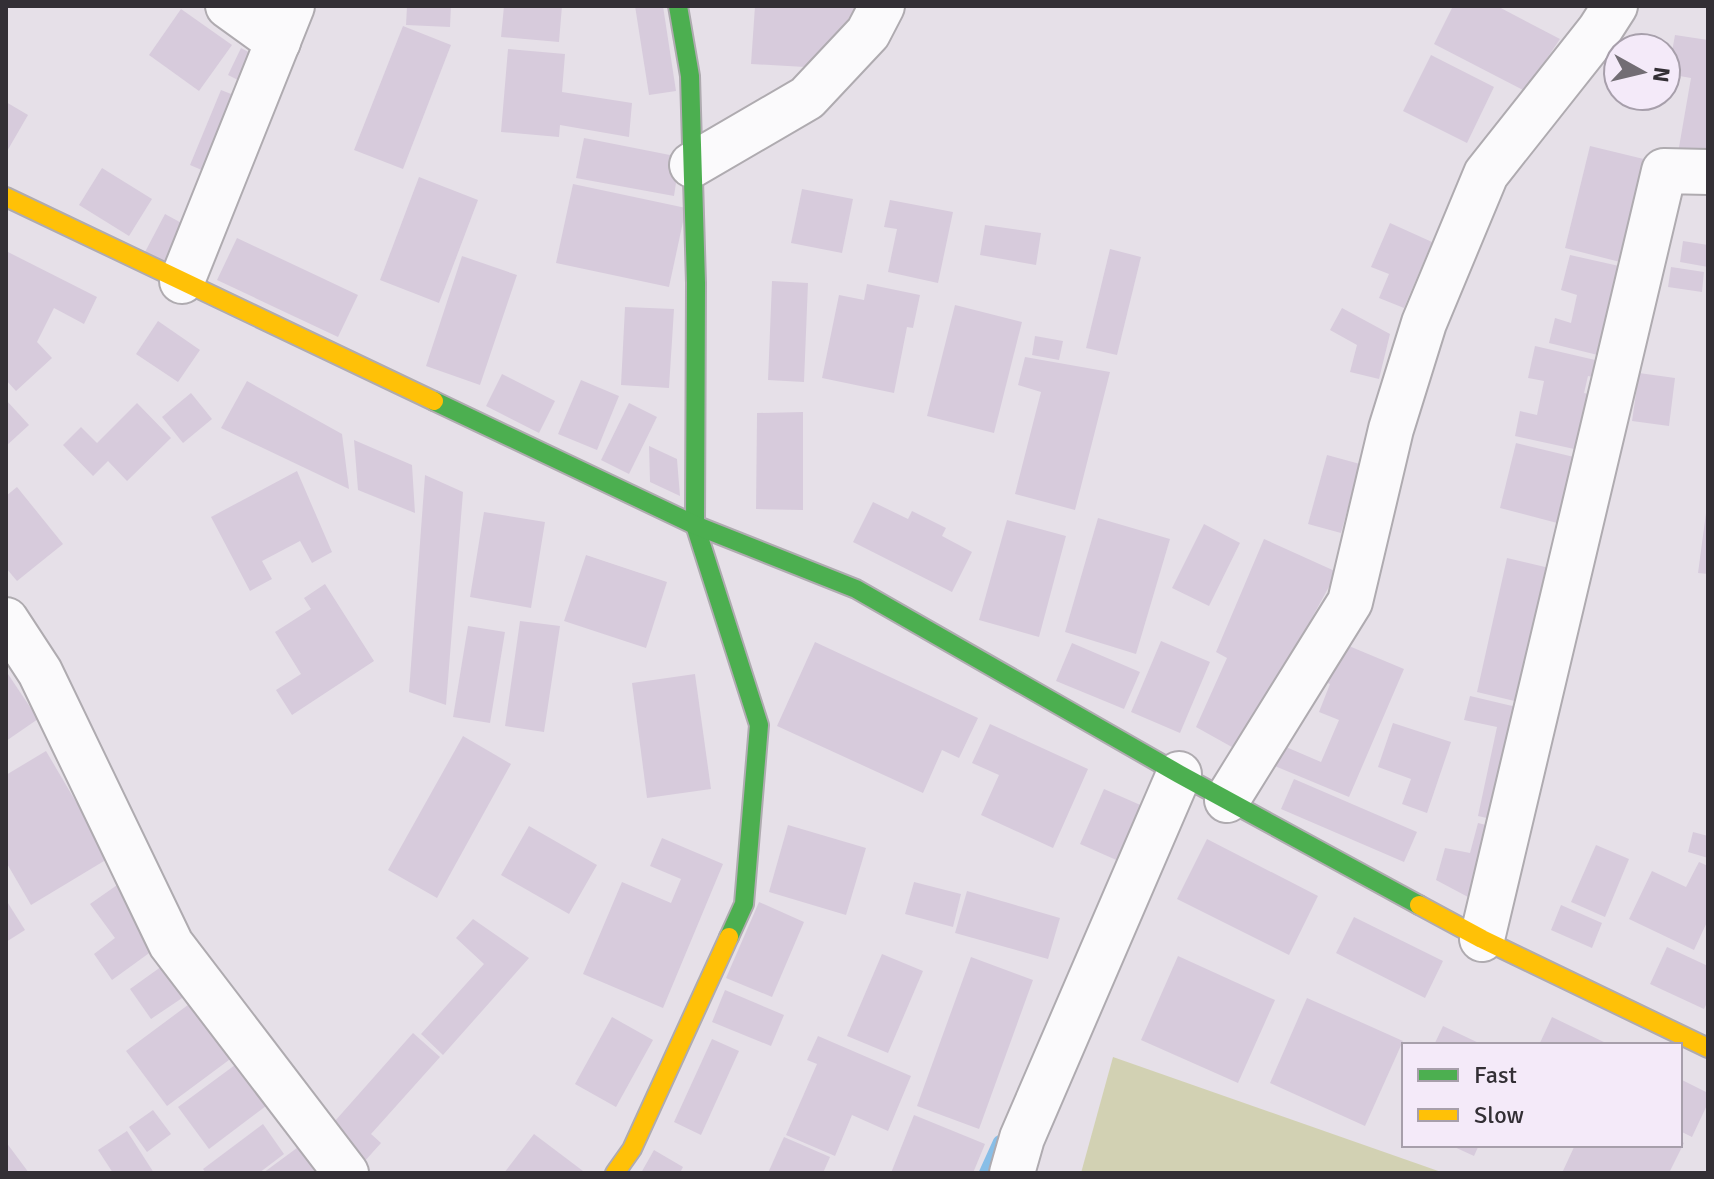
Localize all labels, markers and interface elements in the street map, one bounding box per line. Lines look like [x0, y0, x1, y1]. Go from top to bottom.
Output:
north arrow [1602, 32, 1682, 112]
text: N [1647, 65, 1676, 84]
legend [1402, 1043, 1682, 1147]
text: Fast [1474, 1060, 1517, 1090]
text: Slow [1474, 1100, 1524, 1130]

